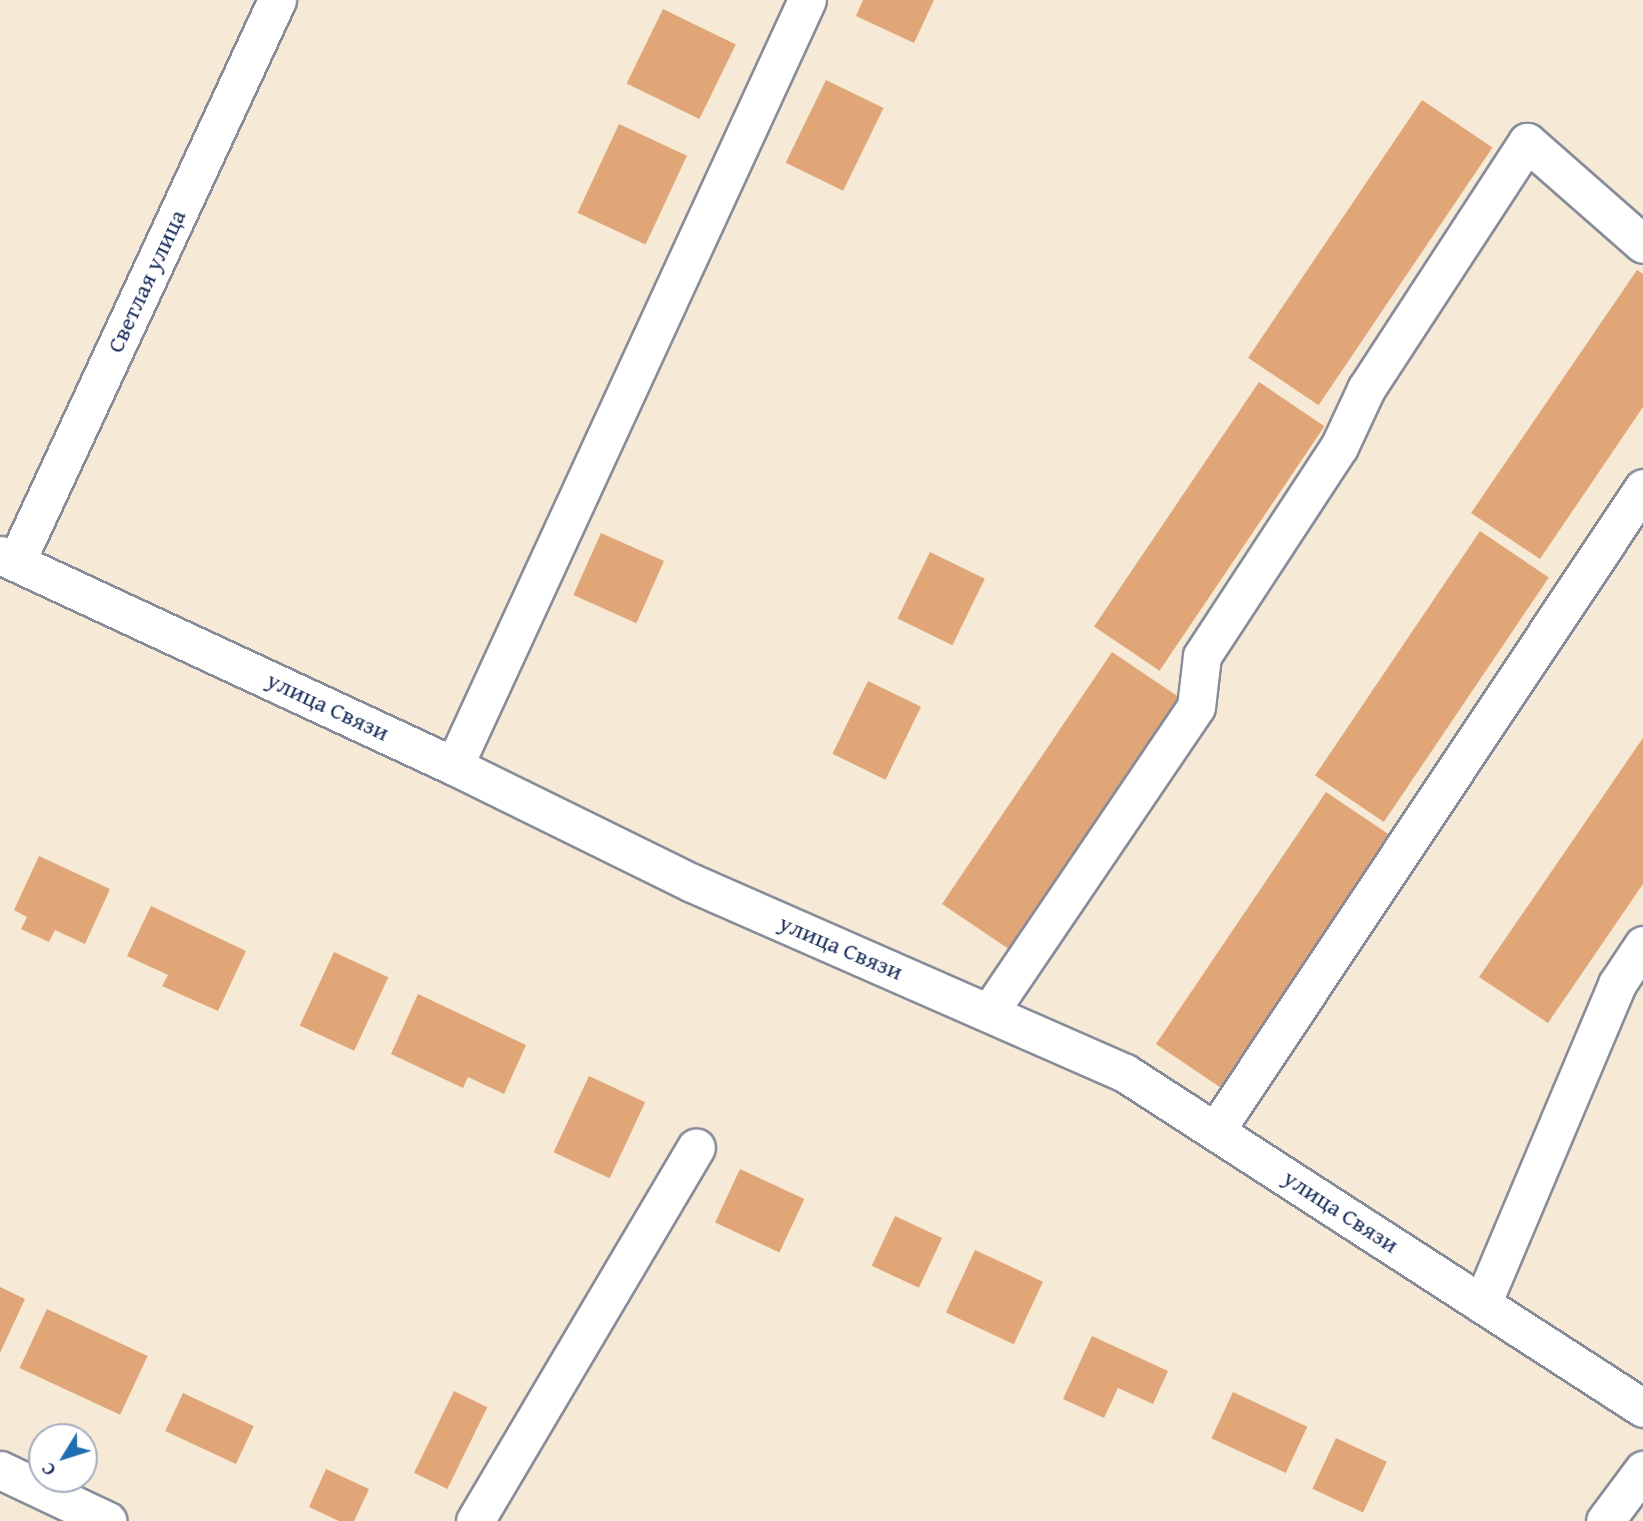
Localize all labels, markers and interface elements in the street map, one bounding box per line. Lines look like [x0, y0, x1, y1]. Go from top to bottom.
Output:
street label: Светлая улица [100, 205, 192, 357]
street label: улица Связи [262, 665, 394, 747]
street label: улица Связи [775, 908, 907, 986]
street label: улица Связи [1278, 1163, 1404, 1259]
north arrow [28, 1423, 98, 1493]
text: С [34, 1457, 62, 1483]

